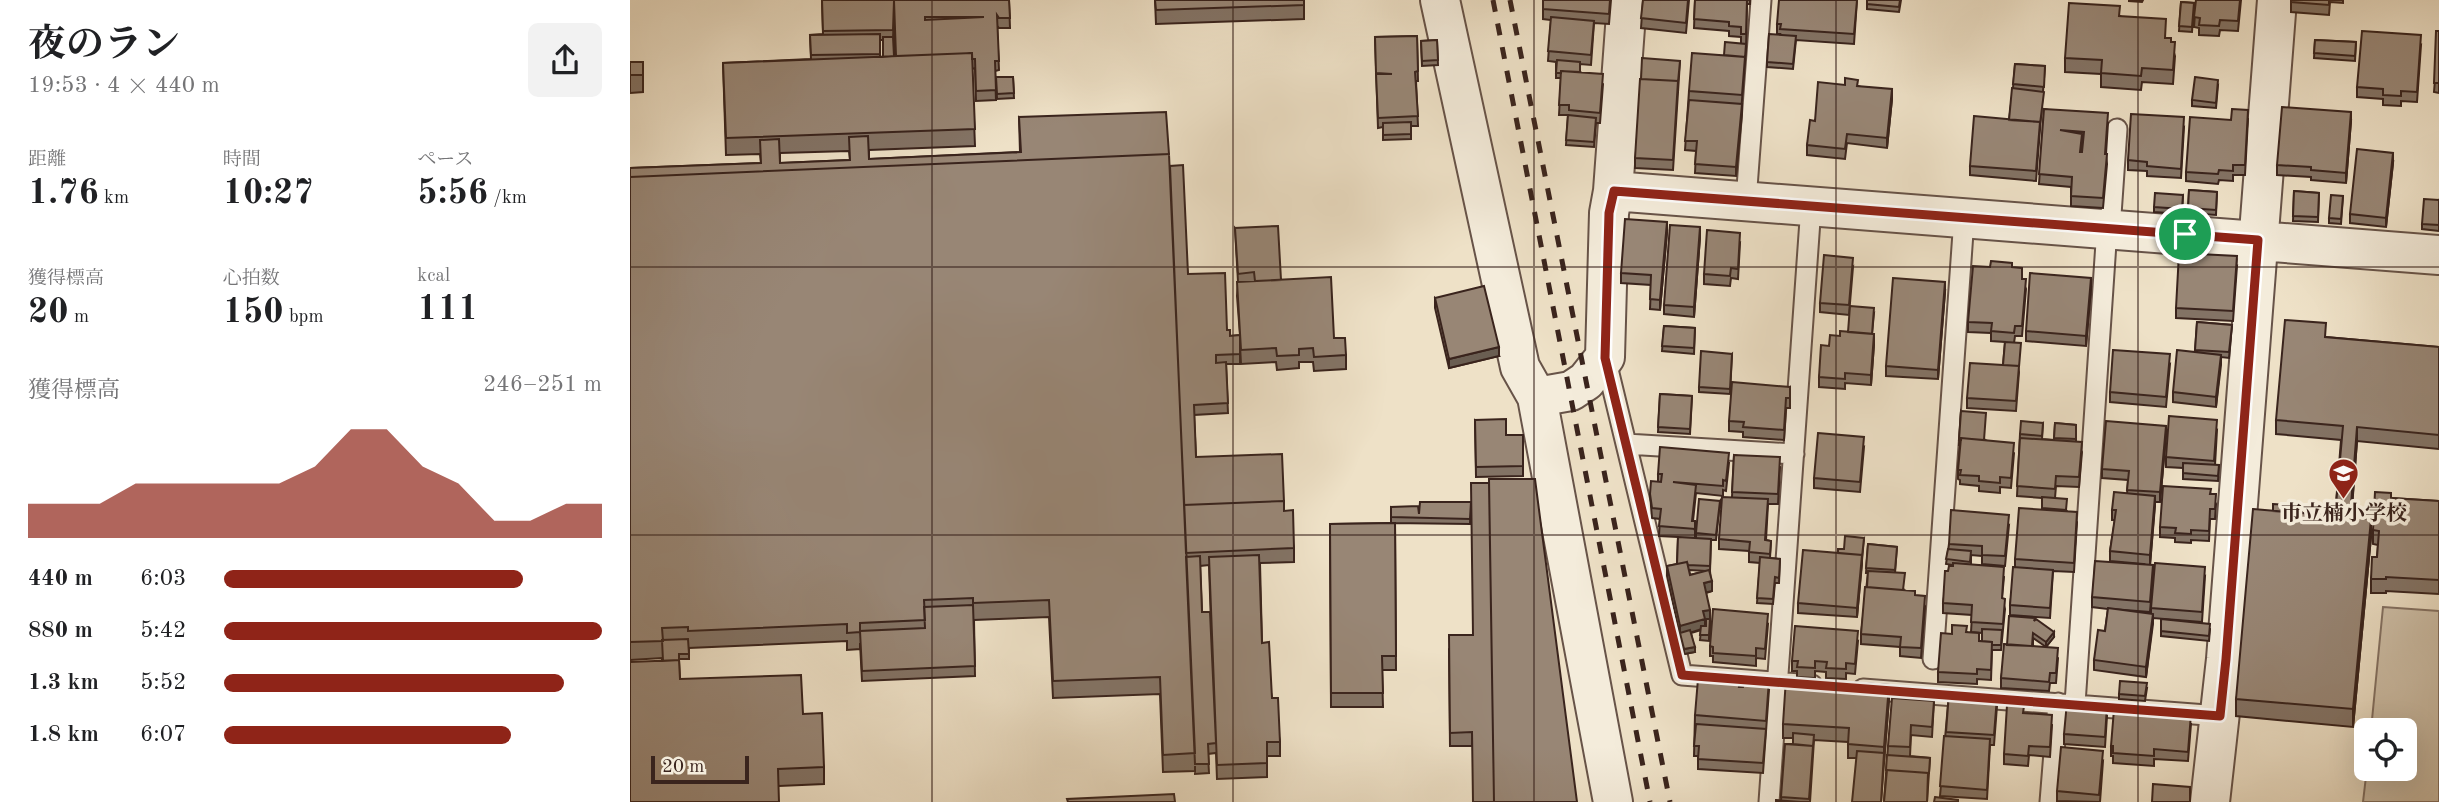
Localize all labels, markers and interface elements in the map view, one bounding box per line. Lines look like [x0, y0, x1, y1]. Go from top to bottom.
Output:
button: share [528, 23, 602, 97]
text: 夜のラン [28, 27, 180, 65]
text: 19:53 · 4 × 440 m [28, 74, 220, 97]
text: 距離 [28, 151, 66, 170]
text: 時間 [223, 151, 261, 170]
text: ペース [417, 151, 473, 170]
text: 1.76 [28, 176, 99, 211]
text: 10:27 [223, 176, 314, 211]
text: 5:56 [417, 176, 488, 211]
text: km [99, 189, 129, 208]
text: /km [488, 189, 527, 208]
pin [2155, 204, 2215, 264]
icon: arrive [2166, 215, 2204, 253]
text: kcal [417, 267, 450, 286]
text: 獲得標高 [28, 270, 104, 289]
text: 心拍数 [223, 270, 280, 289]
text: 111 [417, 292, 478, 327]
text: 20 [28, 295, 69, 330]
text: 150 [223, 295, 284, 330]
text: m [69, 308, 89, 327]
text: bpm [284, 308, 324, 327]
text: 246–251 m [483, 373, 602, 396]
text: 獲得標高 [28, 379, 120, 402]
school or university icon: 市立楠小学校 [2327, 457, 2361, 501]
place label: 市立楠小学校 [2281, 502, 2407, 525]
text: 440 m [28, 567, 93, 590]
text: 6:03 [140, 567, 186, 590]
text: 880 m [28, 619, 93, 642]
text: 5:42 [140, 619, 186, 642]
text: 1.3 km [28, 671, 99, 694]
text: 5:52 [140, 671, 186, 694]
map controls [2354, 718, 2417, 781]
button: locate [2354, 718, 2417, 781]
text: 1.8 km [28, 723, 99, 746]
text: 6:07 [140, 723, 186, 746]
scale bar [651, 753, 749, 785]
text: 20 m [662, 758, 704, 777]

